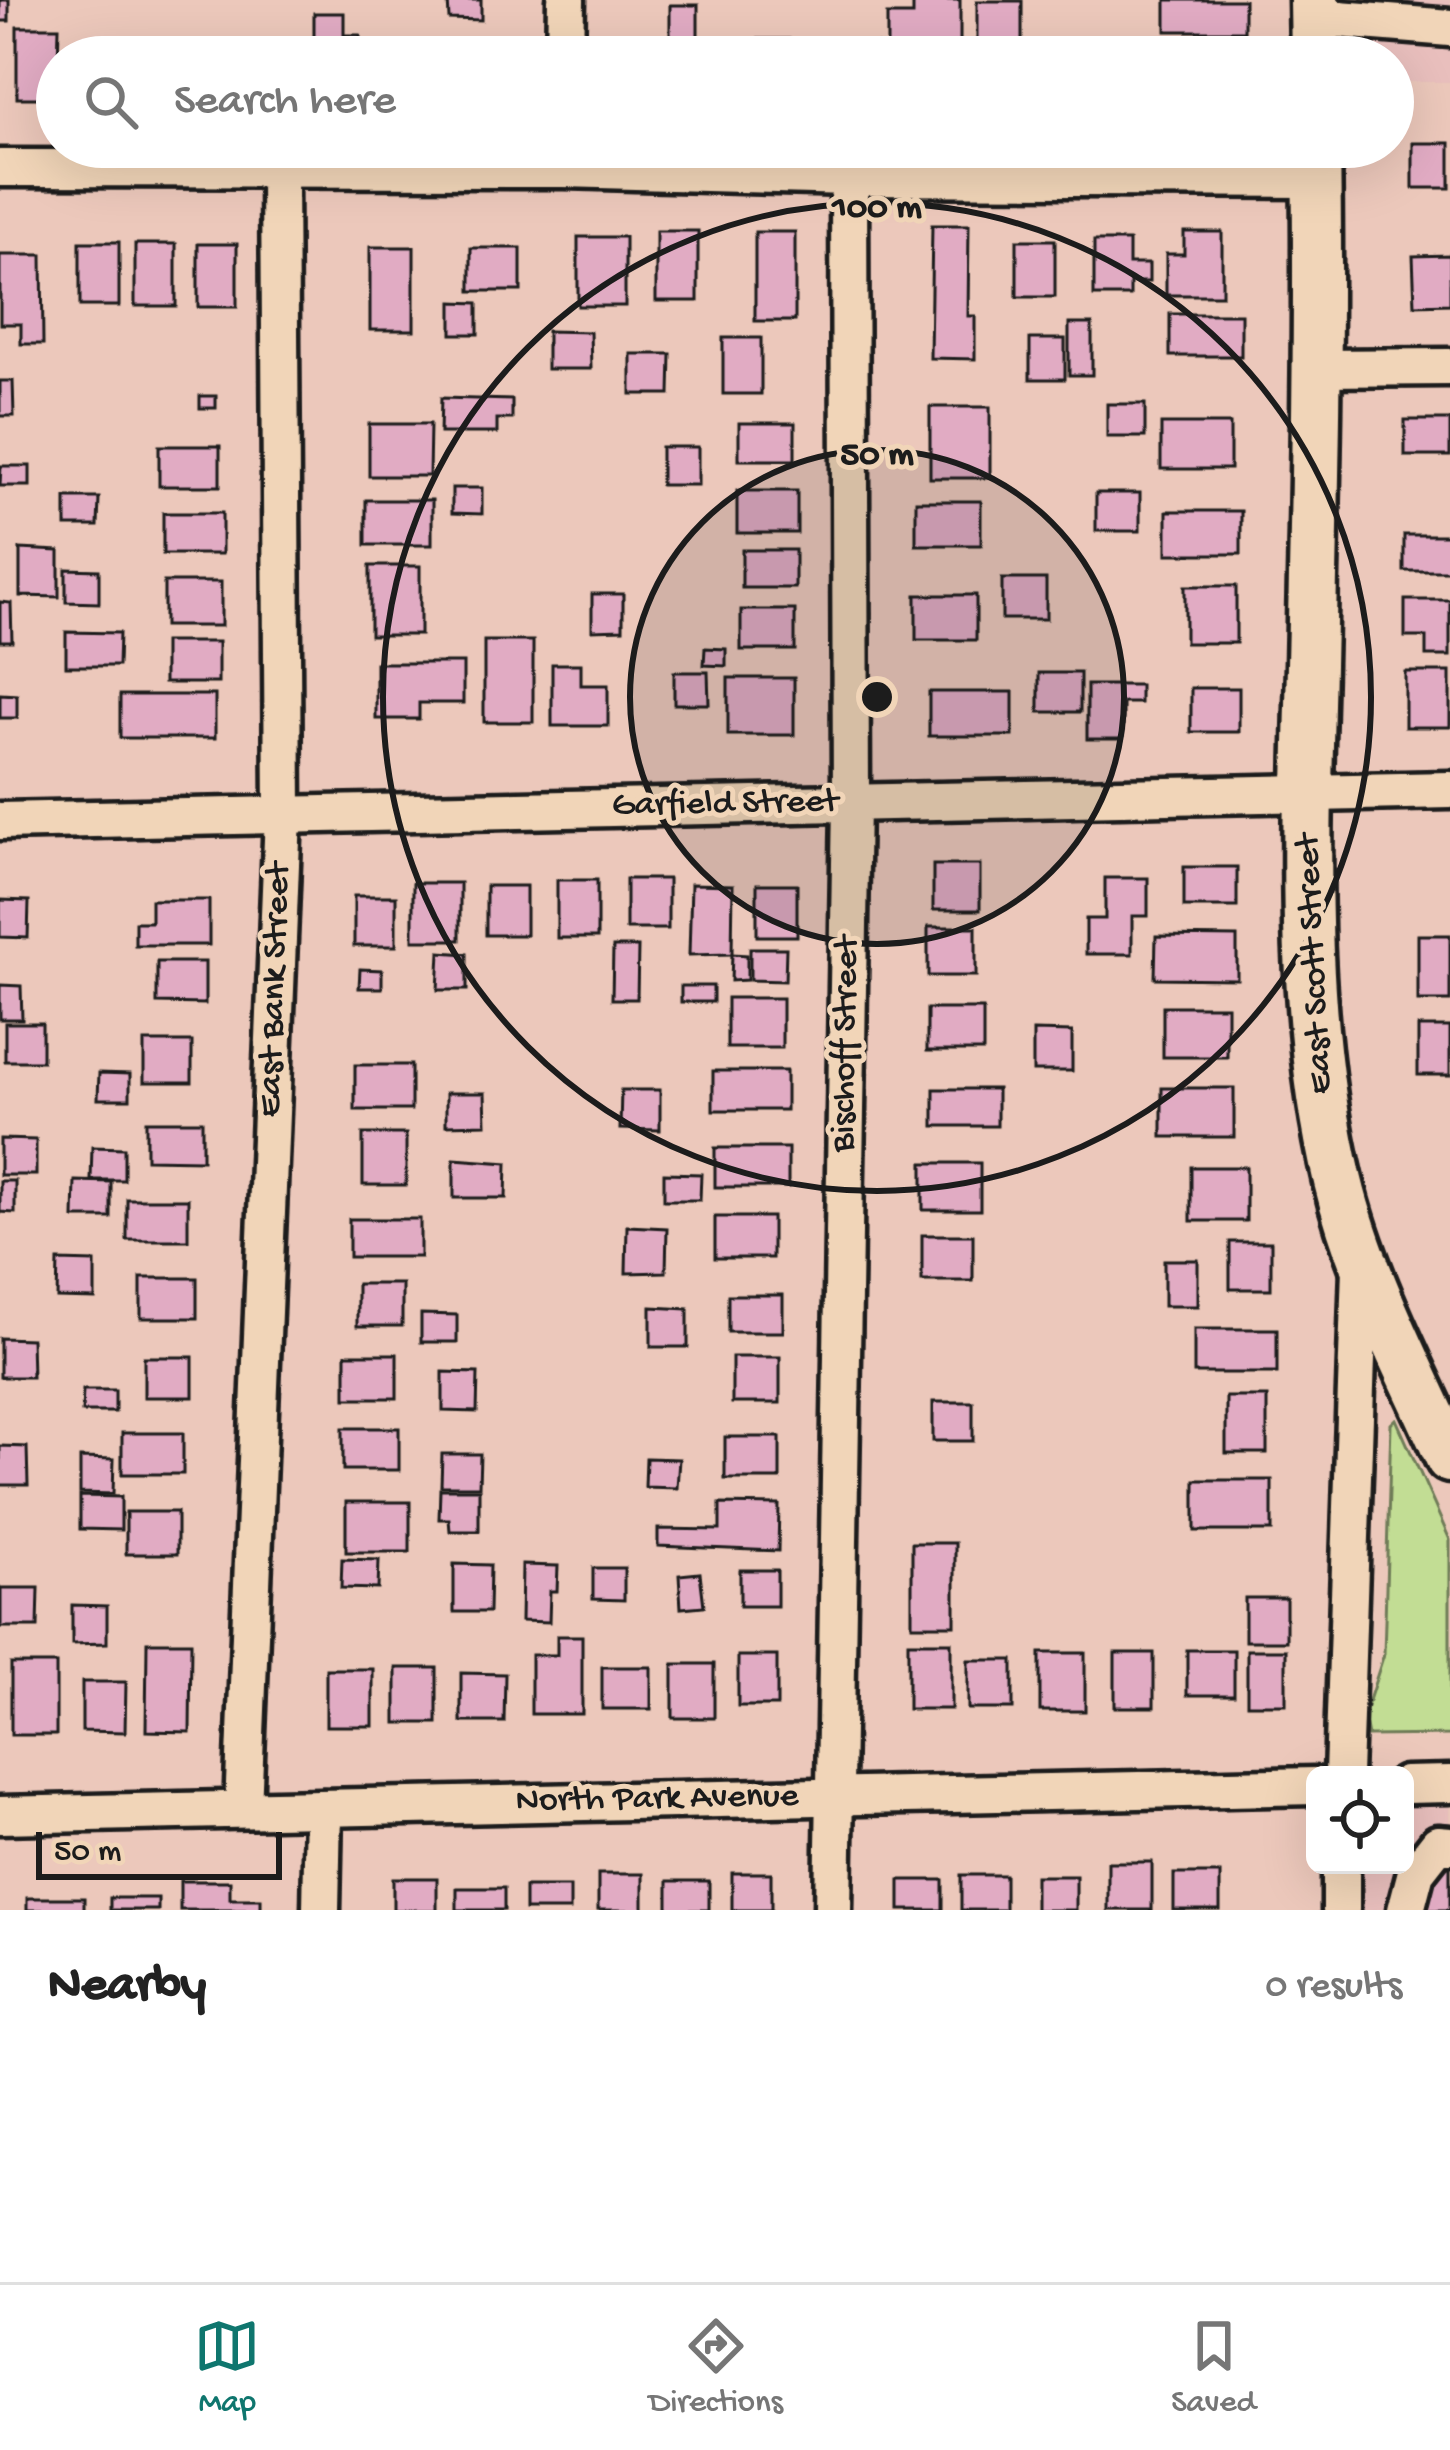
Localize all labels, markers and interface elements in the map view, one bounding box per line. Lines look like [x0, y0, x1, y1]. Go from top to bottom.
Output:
search box [36, 36, 1414, 168]
icon: search [78, 69, 144, 135]
text: Search here [174, 76, 396, 129]
text: 100 m [830, 188, 922, 231]
text: 50 m [840, 435, 914, 478]
centre of rings [856, 676, 898, 718]
street label: Garfield Street [611, 781, 842, 828]
street label: East Scott Street [1288, 830, 1344, 1095]
street label: East Bank Street [250, 859, 302, 1118]
street label: Bischoff Street [824, 932, 870, 1153]
map controls [1306, 1766, 1414, 1874]
button: locate [1306, 1766, 1414, 1874]
street label: North Park Avenue [515, 1776, 799, 1824]
scale bar [36, 1826, 282, 1879]
text: 50 m [54, 1834, 121, 1872]
text: Nearby [48, 1958, 206, 2018]
text: 0 results [1265, 1965, 1402, 2011]
tab: Map [194, 2313, 260, 2423]
tab: Directions [649, 2313, 783, 2423]
tab: Saved [1171, 2313, 1256, 2423]

